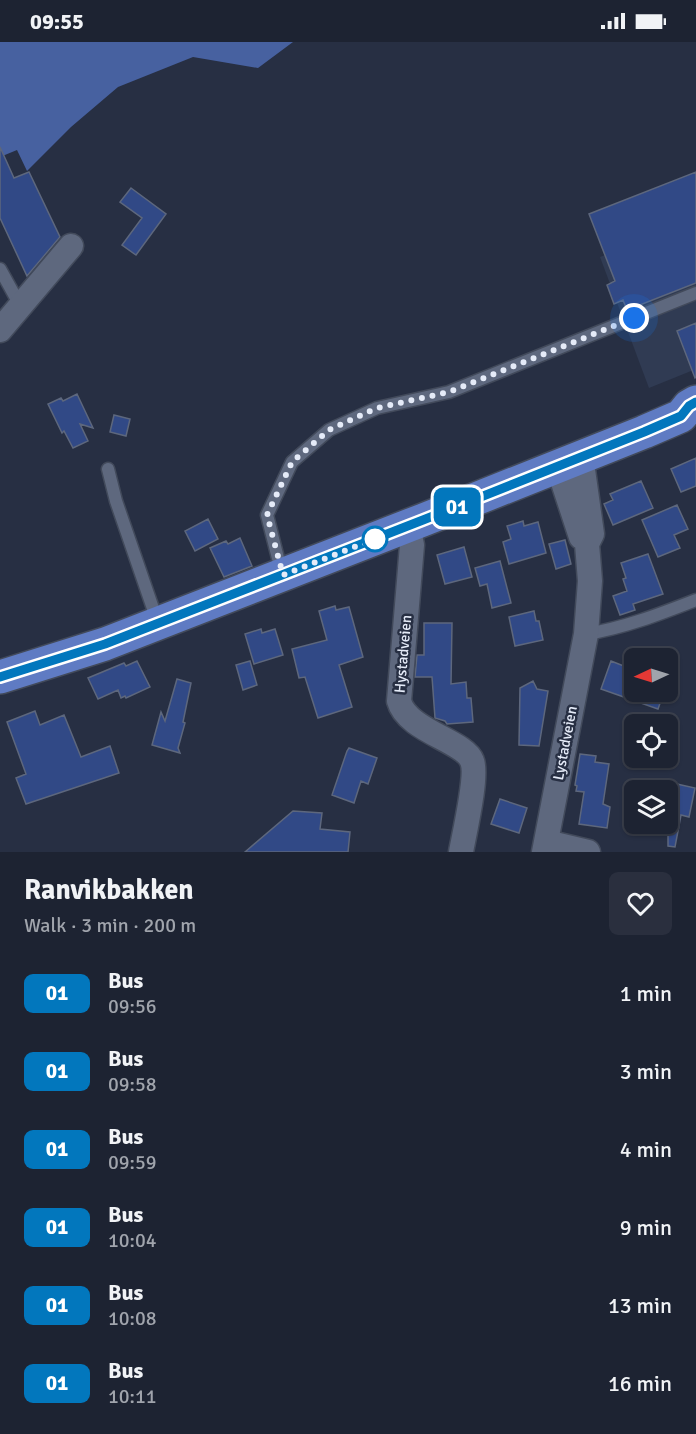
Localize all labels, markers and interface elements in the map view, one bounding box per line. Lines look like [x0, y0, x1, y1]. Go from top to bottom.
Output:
text: 09:55 [30, 8, 84, 35]
your location [619, 303, 649, 333]
line badge: 01 [430, 488, 484, 526]
text: 01 [446, 494, 468, 520]
unlabelled marker [362, 526, 388, 552]
street label: Hystadveien [391, 614, 415, 694]
north arrow [624, 648, 678, 702]
map controls [624, 648, 678, 834]
street label: Lystadveien [549, 704, 581, 782]
button: locate [624, 714, 678, 768]
button: layers [624, 780, 678, 834]
button: heart [609, 872, 672, 935]
text: Ranvikbakken [24, 873, 194, 907]
text: Walk · 3 min · 200 m [24, 913, 196, 938]
text: Bus [108, 967, 143, 994]
text: 01 [46, 980, 68, 1006]
text: 1 min [620, 980, 672, 1007]
text: 09:56 [108, 994, 157, 1019]
text: Bus [108, 1045, 143, 1072]
text: 01 [46, 1058, 68, 1084]
text: 3 min [620, 1058, 672, 1085]
text: 09:58 [108, 1072, 157, 1097]
text: Bus [108, 1123, 143, 1150]
text: 01 [46, 1136, 68, 1162]
text: 4 min [620, 1136, 672, 1163]
text: 09:59 [108, 1150, 157, 1175]
text: Bus [108, 1201, 143, 1228]
text: 01 [46, 1214, 68, 1240]
text: 9 min [620, 1214, 672, 1241]
text: 10:04 [108, 1228, 157, 1253]
text: Bus [108, 1279, 143, 1306]
text: 01 [46, 1292, 68, 1318]
text: 13 min [608, 1292, 672, 1319]
text: 10:08 [108, 1306, 157, 1331]
text: Bus [108, 1357, 143, 1384]
text: 01 [46, 1370, 68, 1396]
text: 16 min [608, 1370, 672, 1397]
text: 10:11 [108, 1384, 157, 1409]

